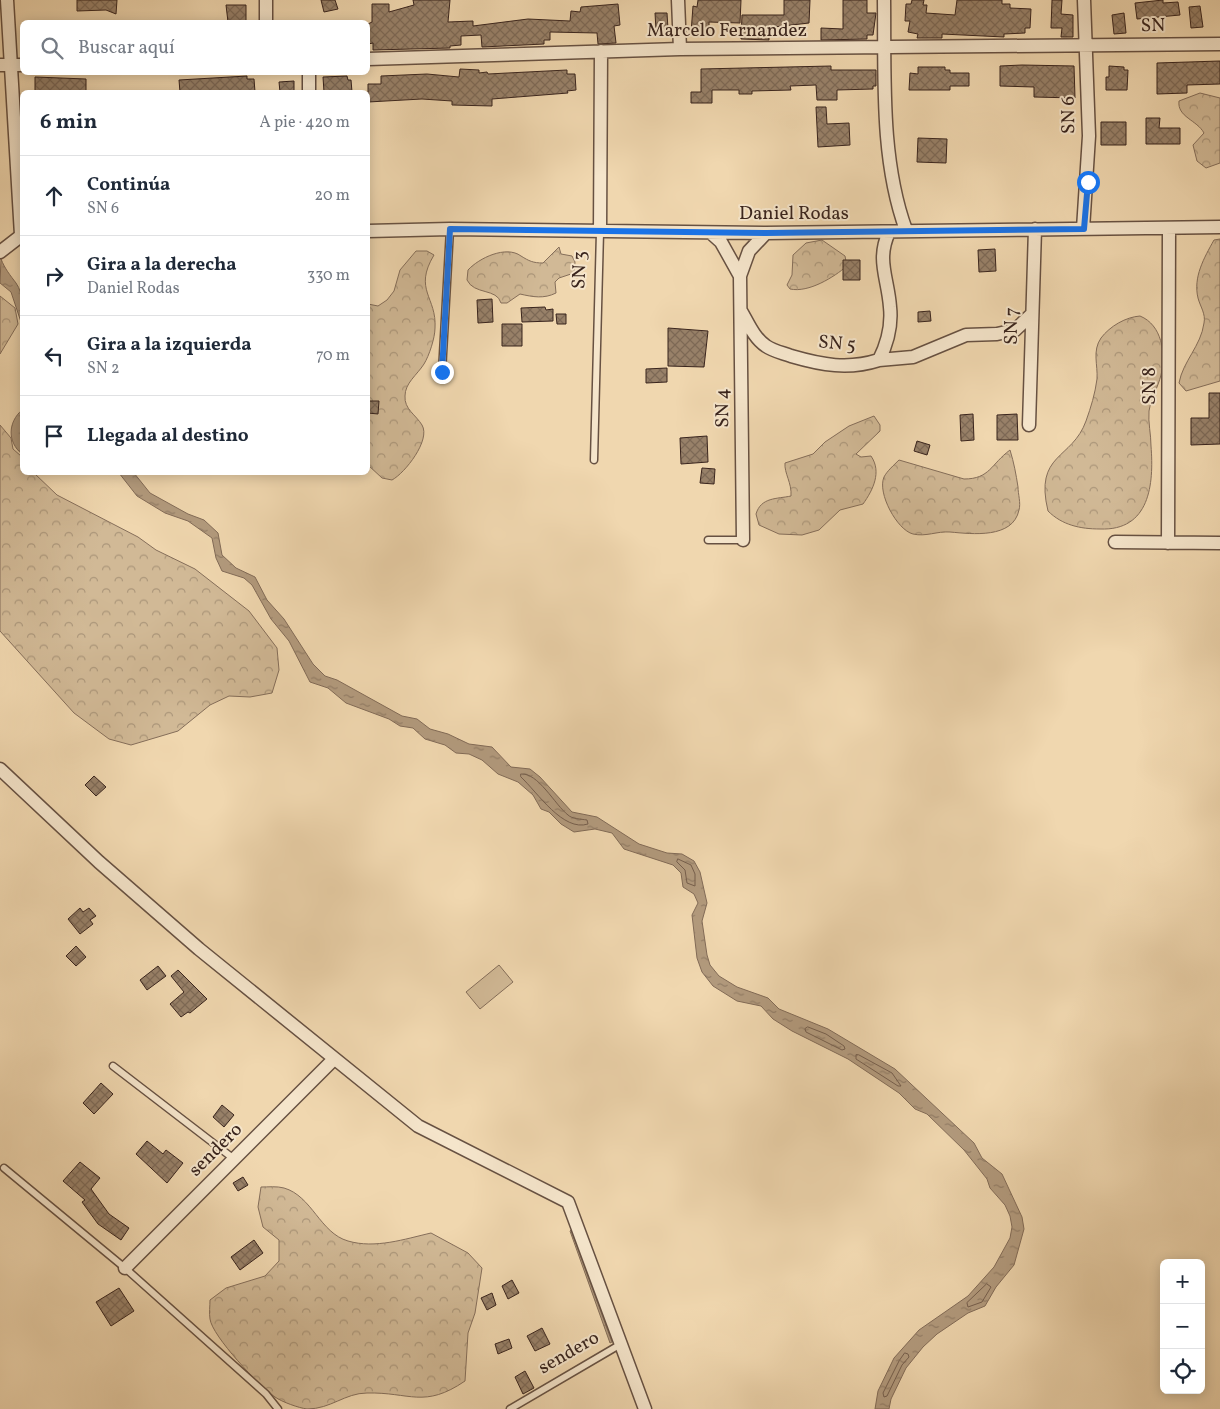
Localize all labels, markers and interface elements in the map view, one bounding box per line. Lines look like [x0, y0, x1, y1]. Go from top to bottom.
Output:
street label: SN [1140, 13, 1166, 39]
street label: Marcelo Fernandez [647, 18, 807, 44]
search box [20, 20, 370, 75]
icon: search [38, 34, 66, 62]
text: Buscar aquí [78, 35, 175, 61]
street label: SN 6 [1056, 96, 1082, 134]
text: 6 min [40, 108, 97, 137]
text: A pie · 420 m [259, 112, 350, 134]
route start [1077, 171, 1100, 194]
text: Continúa [87, 172, 170, 198]
icon: ahead [40, 182, 68, 210]
text: 20 m [315, 185, 350, 207]
text: SN 6 [87, 198, 119, 220]
street label: Daniel Rodas [739, 201, 849, 227]
street label: SN 3 [566, 250, 594, 290]
text: Gira a la derecha [87, 252, 237, 278]
icon: right [40, 262, 68, 290]
text: 330 m [307, 265, 350, 287]
text: Daniel Rodas [87, 278, 180, 300]
street label: SN 7 [999, 307, 1025, 345]
street label: SN 5 [817, 329, 857, 359]
text: Gira a la izquierda [87, 332, 252, 358]
icon: left [40, 342, 68, 370]
text: 70 m [316, 345, 350, 367]
text: SN 2 [87, 358, 120, 380]
route end [431, 361, 454, 384]
street label: SN 8 [1137, 367, 1163, 405]
street label: SN 4 [710, 388, 736, 428]
icon: arrive [40, 422, 68, 450]
text: Llegada al destino [87, 423, 249, 449]
street label: sendero [183, 1117, 249, 1183]
map controls [1160, 1259, 1205, 1394]
button: + [1160, 1259, 1205, 1304]
button: − [1160, 1304, 1205, 1349]
street label: sendero [534, 1325, 604, 1381]
button: locate [1160, 1349, 1205, 1394]

